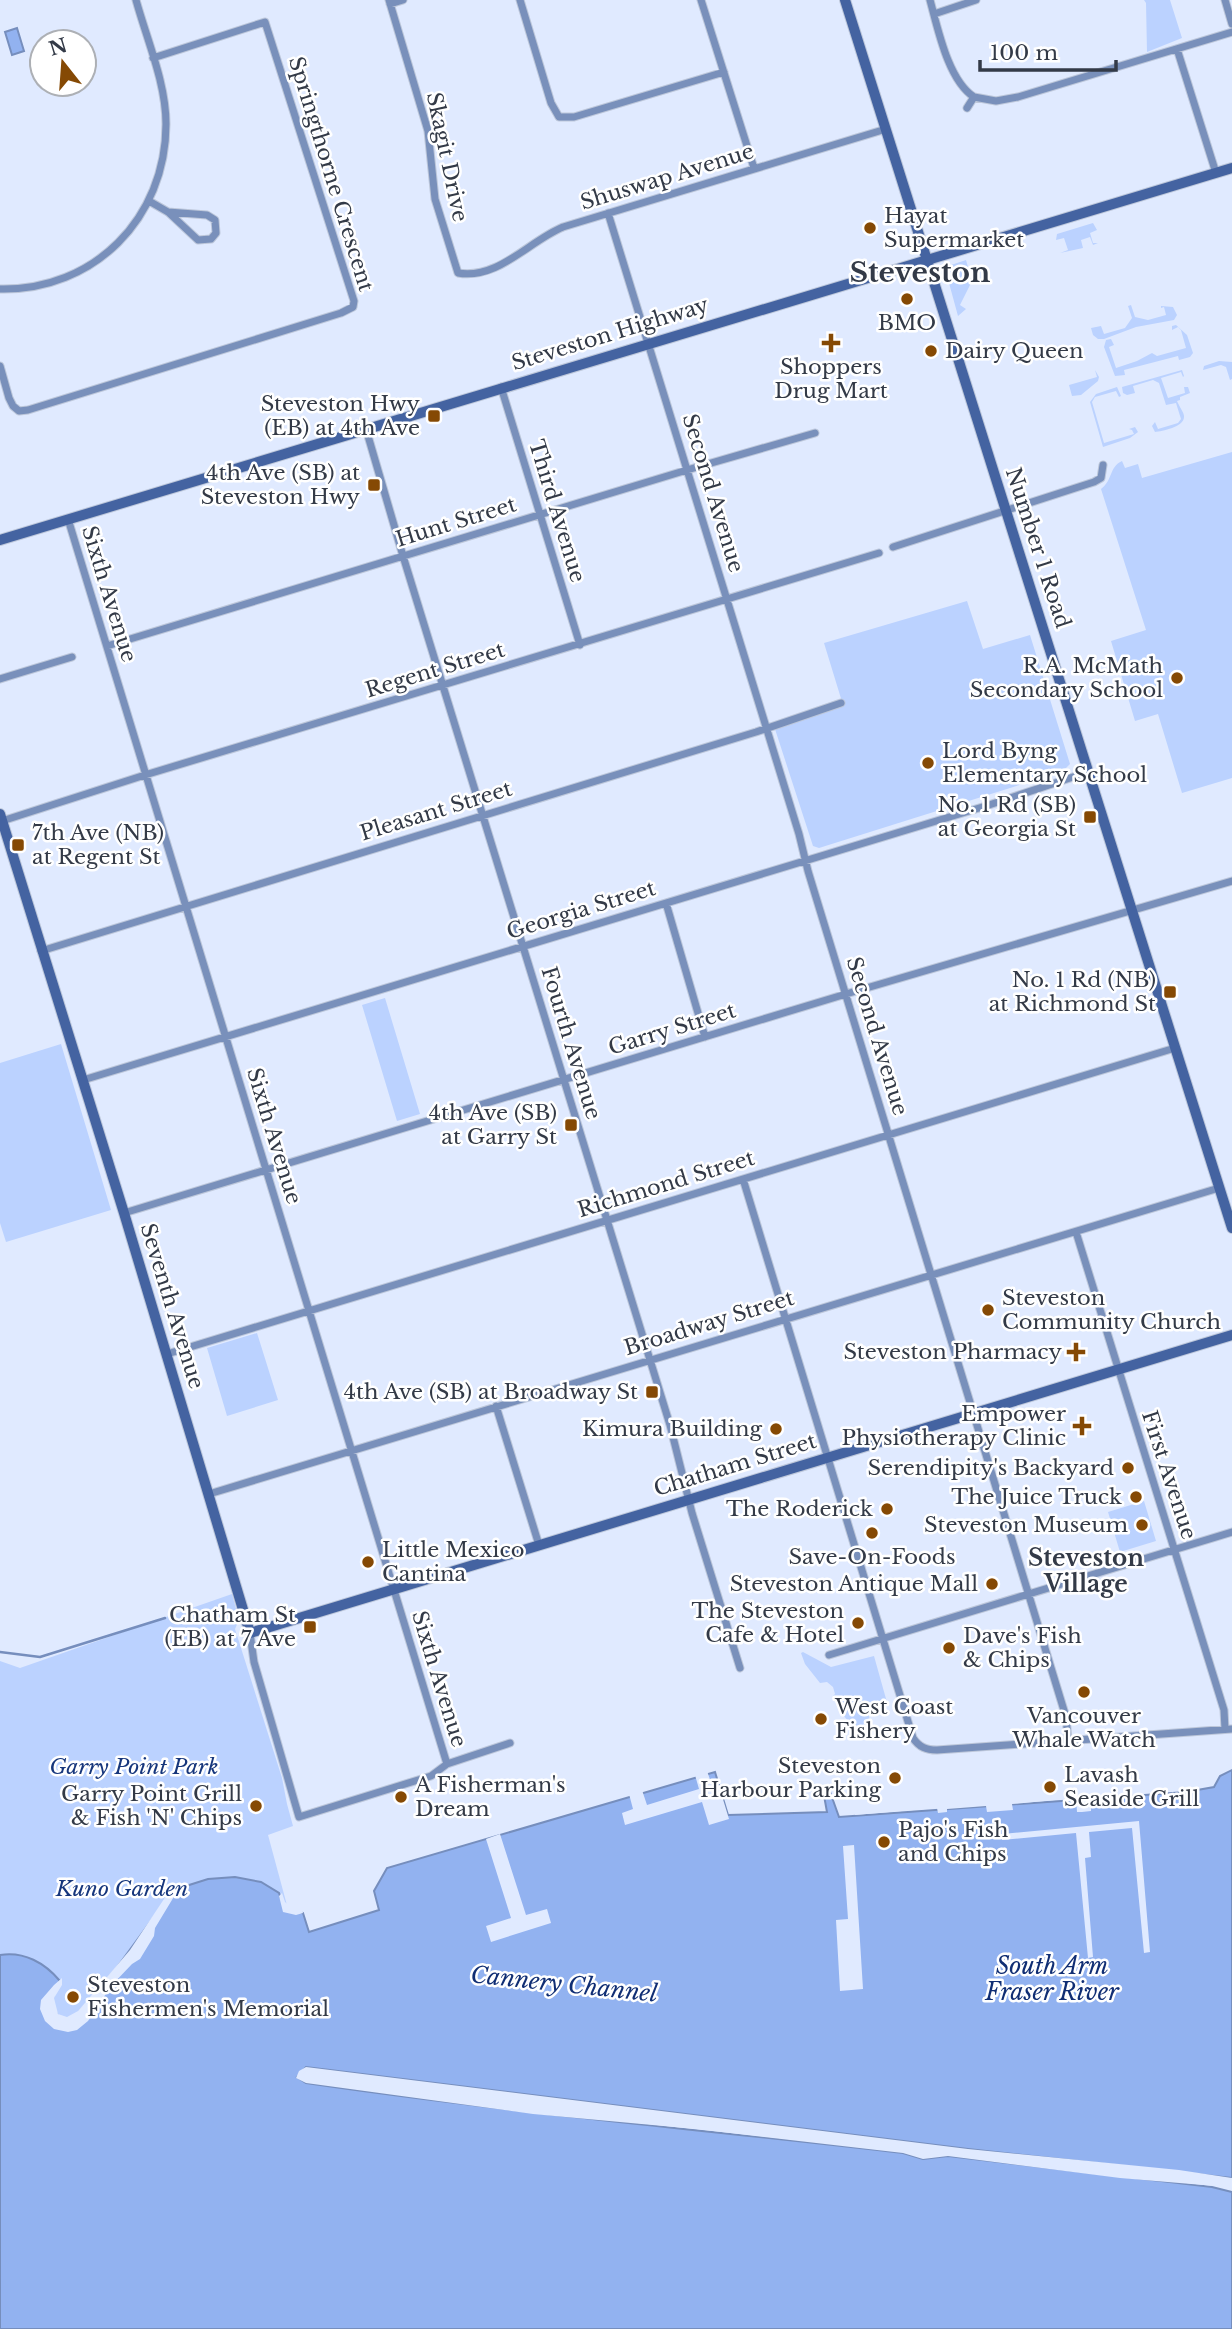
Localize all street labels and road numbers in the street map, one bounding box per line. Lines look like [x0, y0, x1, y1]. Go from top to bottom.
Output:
street label: Springthorne Crescent [283, 53, 379, 295]
street label: Skagit Drive [421, 90, 473, 224]
street label: Shuswap Avenue [577, 138, 757, 216]
street label: Steveston Highway [508, 291, 712, 376]
street label: Second Avenue [677, 411, 749, 575]
street label: Third Avenue [523, 437, 591, 585]
street label: Number 1 Road [1000, 464, 1076, 632]
street label: Hunt Street [393, 491, 519, 553]
street label: Sixth Avenue [76, 523, 142, 665]
street label: Regent Street [362, 636, 508, 704]
street label: Pleasant Street [357, 776, 515, 846]
street label: Georgia Street [503, 875, 659, 945]
street label: Second Avenue [841, 954, 913, 1118]
street label: Fourth Avenue [535, 963, 607, 1123]
street label: Garry Street [605, 997, 739, 1061]
street label: Sixth Avenue [241, 1065, 307, 1207]
street label: Richmond Street [574, 1145, 758, 1223]
street label: Seventh Avenue [134, 1220, 210, 1392]
street label: Broadway Street [621, 1285, 797, 1361]
street label: First Avenue [1136, 1407, 1202, 1543]
street label: Chatham Street [651, 1428, 820, 1502]
street label: Sixth Avenue [406, 1608, 472, 1750]

